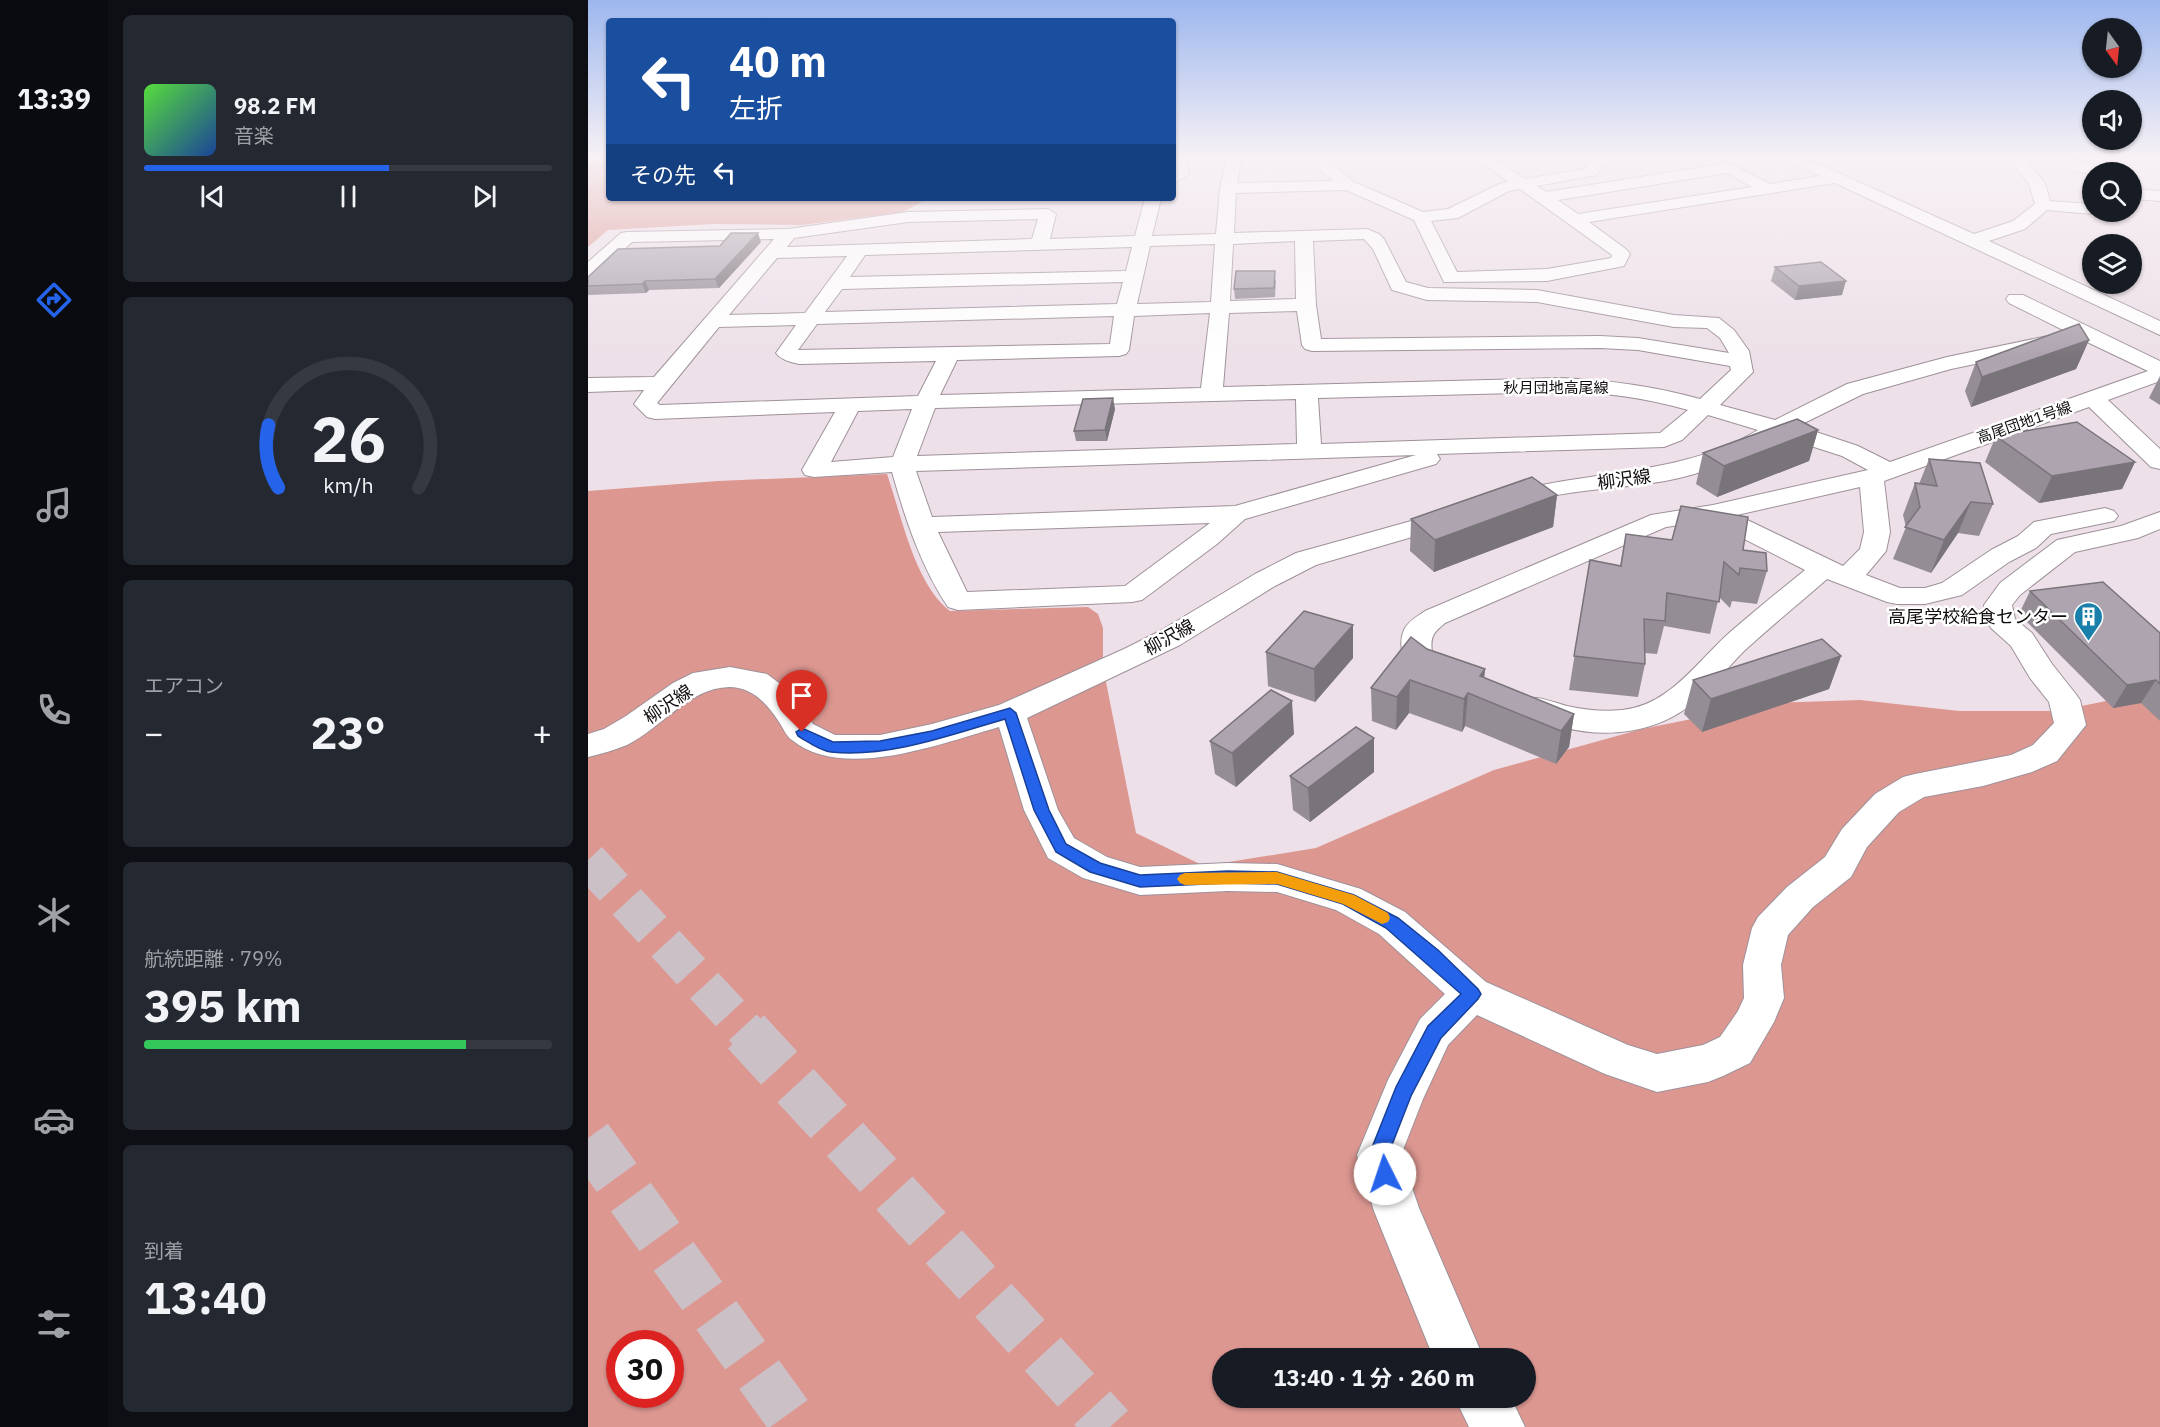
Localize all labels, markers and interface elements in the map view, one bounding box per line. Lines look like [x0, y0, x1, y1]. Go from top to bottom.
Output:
north arrow [2082, 18, 2142, 78]
map controls [2082, 18, 2142, 294]
text: 40 m [729, 34, 827, 89]
icon: left [630, 42, 708, 120]
text: 13:39 [17, 81, 91, 116]
text: 左折 [729, 90, 783, 125]
button: sound [2082, 90, 2142, 150]
text: 98.2 FM [234, 91, 317, 120]
text: 音楽 [234, 122, 274, 149]
icon: left [708, 156, 741, 189]
text: その先 [630, 160, 696, 189]
button: search [2082, 162, 2142, 222]
icon: previous [196, 180, 229, 213]
icon: pause [332, 180, 365, 213]
icon: next [468, 180, 501, 213]
button: layers [2082, 234, 2142, 294]
icon: directions [33, 279, 75, 321]
street label: 秋月団地高尾線 [1503, 378, 1609, 397]
street label: 高尾団地1号線 [1974, 397, 2074, 447]
text: 26 [311, 398, 385, 479]
street label: 柳沢線 [1596, 464, 1652, 494]
text: km/h [323, 472, 373, 500]
icon: music [33, 484, 75, 526]
building icon: 高尾学校給食センター [2073, 600, 2105, 642]
place label: 高尾学校給食センター [1888, 605, 2068, 628]
street label: 柳沢線 [1140, 614, 1198, 660]
pin [776, 670, 827, 732]
text: エアコン [144, 672, 224, 699]
street label: 柳沢線 [639, 679, 697, 729]
icon: arrive [785, 679, 818, 712]
icon: phone [33, 689, 75, 731]
text: 23° [310, 703, 386, 761]
text: − [144, 711, 164, 754]
text: + [532, 711, 552, 754]
icon: climate [33, 894, 75, 936]
text: 航続距離 · 79% [144, 945, 283, 972]
text: 395 km [144, 976, 302, 1034]
icon: car [33, 1099, 75, 1141]
position arrow [1353, 1142, 1417, 1206]
text: 到着 [144, 1237, 184, 1264]
text: 13:40 [144, 1268, 267, 1326]
icon: filters [33, 1303, 75, 1345]
speed limit sign: 30 [606, 1330, 684, 1408]
text: 13:40 · 1 分 · 260 m [1273, 1363, 1475, 1392]

